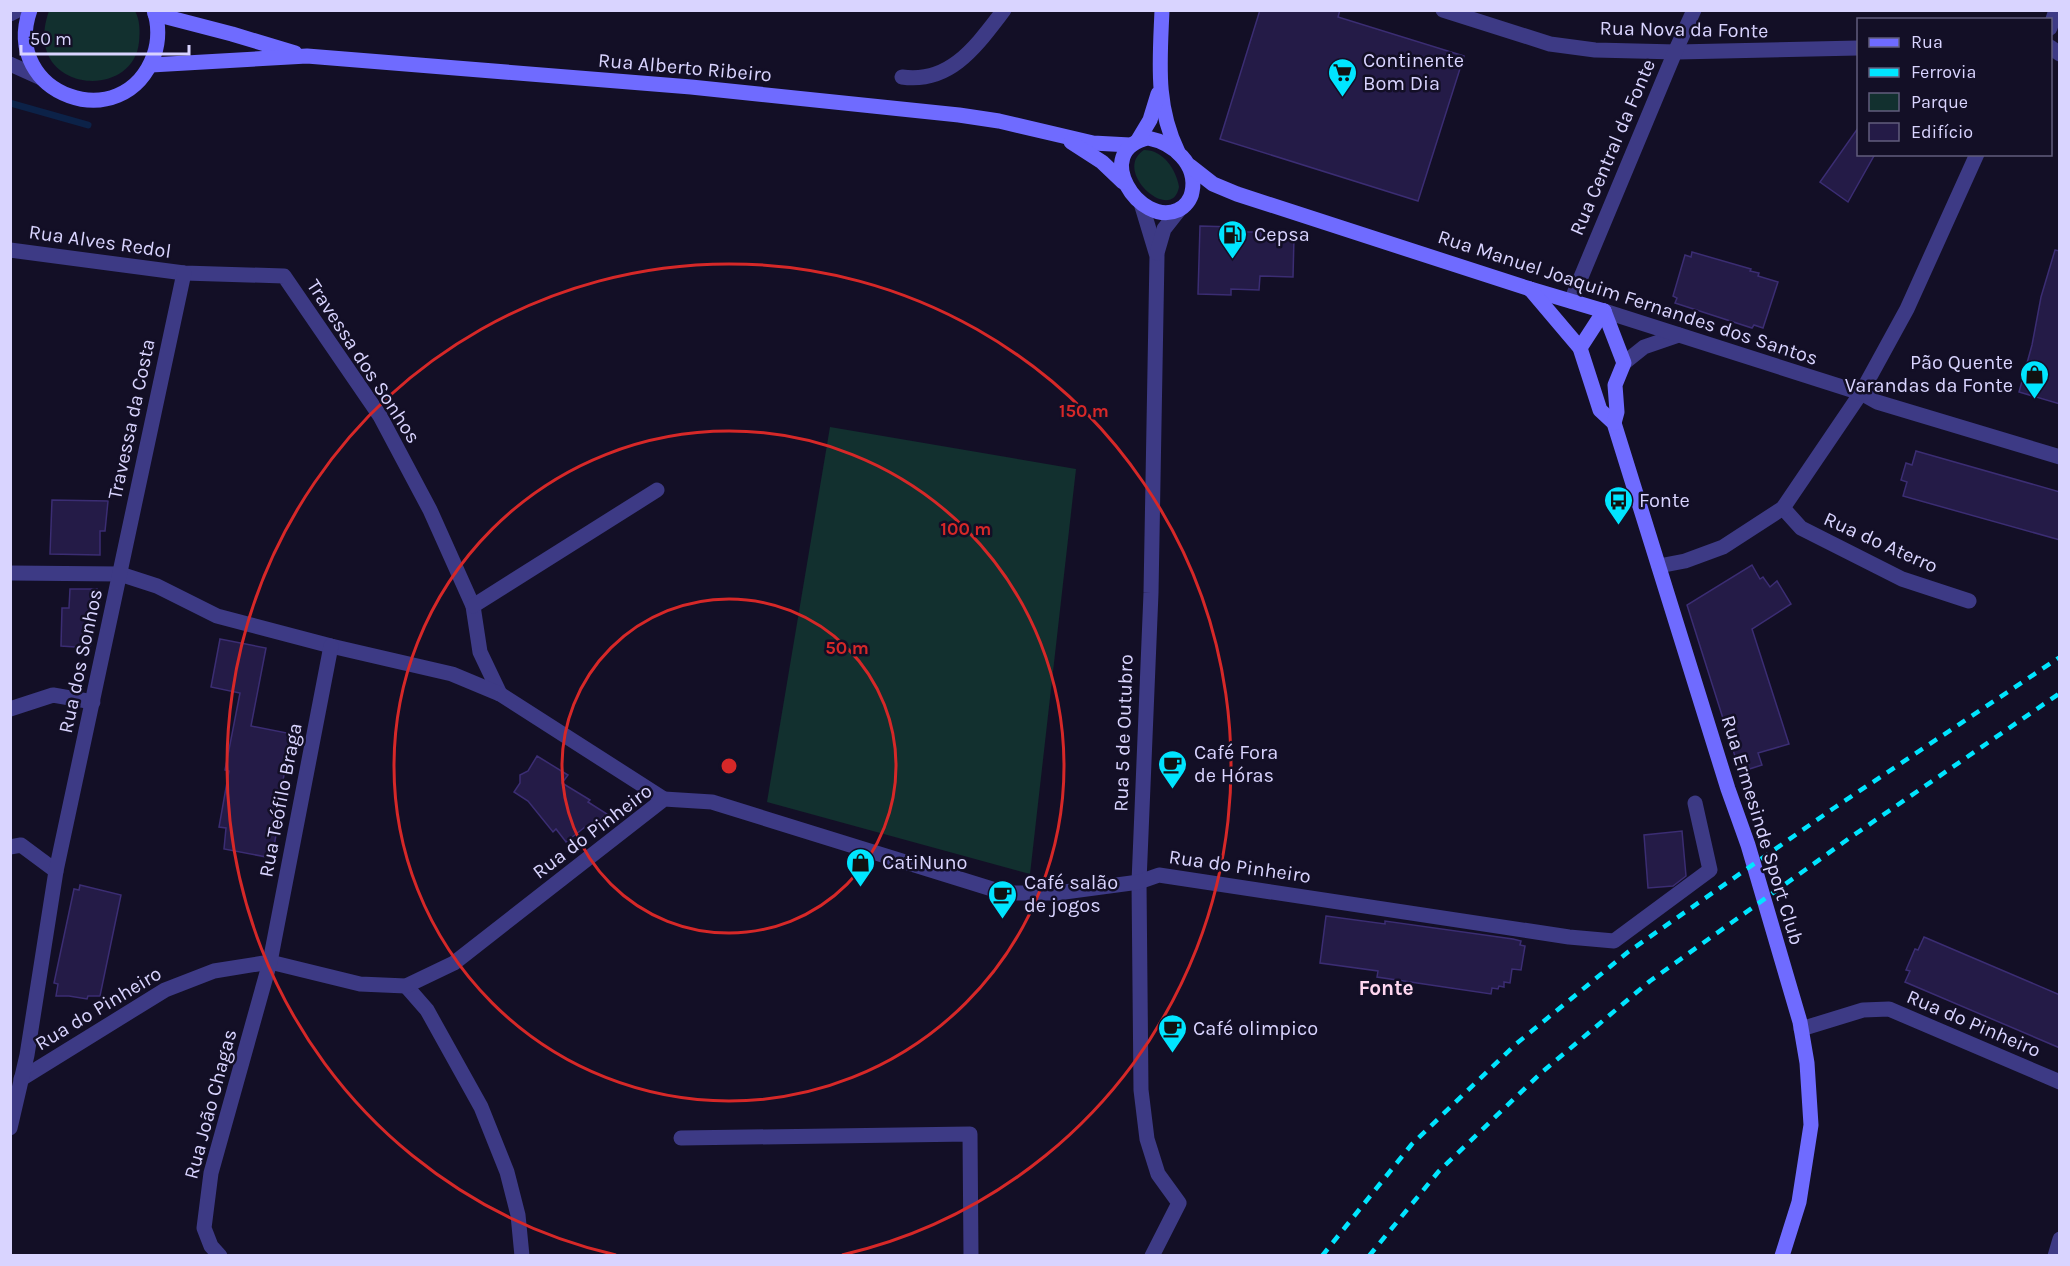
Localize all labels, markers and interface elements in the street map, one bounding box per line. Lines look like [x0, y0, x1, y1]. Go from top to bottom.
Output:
street label: Rua Nova da Fonte [1599, 17, 1769, 42]
scale bar [21, 18, 189, 56]
legend [1857, 18, 2052, 156]
text: 50 m [30, 28, 72, 50]
text: Rua [1911, 31, 1943, 53]
street label: Rua Alberto Ribeiro [597, 48, 773, 87]
place label: Continente Bom Dia [1363, 49, 1464, 95]
supermarket icon: Continente Bom Dia [1326, 56, 1358, 98]
street label: Rua Central da Fonte [1565, 56, 1660, 239]
text: Ferrovia [1911, 61, 1976, 83]
text: Parque [1911, 91, 1968, 113]
text: Edifício [1911, 121, 1973, 143]
fuel station icon: Cepsa [1217, 218, 1249, 260]
street label: Rua Alves Redol [27, 220, 173, 263]
place label: Cepsa [1254, 223, 1310, 246]
street label: Rua Manuel Joaquim Fernandes dos Santos [1435, 225, 1821, 370]
street label: Travessa dos Sonhos [302, 275, 425, 447]
street label: Travessa da Costa [103, 337, 160, 502]
place label: Pão Quente Varandas da Fonte [1845, 351, 2013, 397]
shop icon: Pão Quente Varandas da Fonte [2018, 358, 2050, 400]
text: 150 m [1059, 400, 1109, 422]
bus stop icon: Fonte [1602, 484, 1634, 526]
place label: Fonte [1639, 489, 1690, 512]
street label: Rua do Aterro [1820, 507, 1941, 578]
text: 100 m [941, 518, 991, 540]
street label: Rua dos Sonhos [54, 587, 107, 735]
text: 50 m [825, 637, 869, 659]
street label: Rua 5 de Outubro [1109, 654, 1138, 812]
street label: Rua Ermesinde Sport Club [1717, 712, 1808, 948]
street label: Rua Teófilo Braga [254, 721, 307, 879]
place label: Café Fora de Hóras [1194, 741, 1278, 787]
cafe icon: Café Fora de Hóras [1157, 748, 1189, 790]
centre of rings [719, 756, 739, 776]
street label: Rua do Pinheiro [528, 779, 656, 884]
street label: Rua do Pinheiro [1167, 845, 1312, 888]
shop icon: CatiNuno [845, 846, 877, 888]
place label: CatiNuno [882, 851, 968, 874]
place label: Café salão de jogos [1024, 871, 1118, 917]
cafe icon: Café salão de jogos [987, 878, 1019, 920]
street label: Rua do Pinheiro [31, 962, 166, 1055]
district label: Fonte [1358, 976, 1414, 1000]
street label: Rua do Pinheiro [1903, 985, 2044, 1062]
cafe icon: Café olimpico [1156, 1012, 1188, 1054]
place label: Café olimpico [1193, 1017, 1318, 1040]
street label: Rua João Chagas [179, 1027, 242, 1181]

